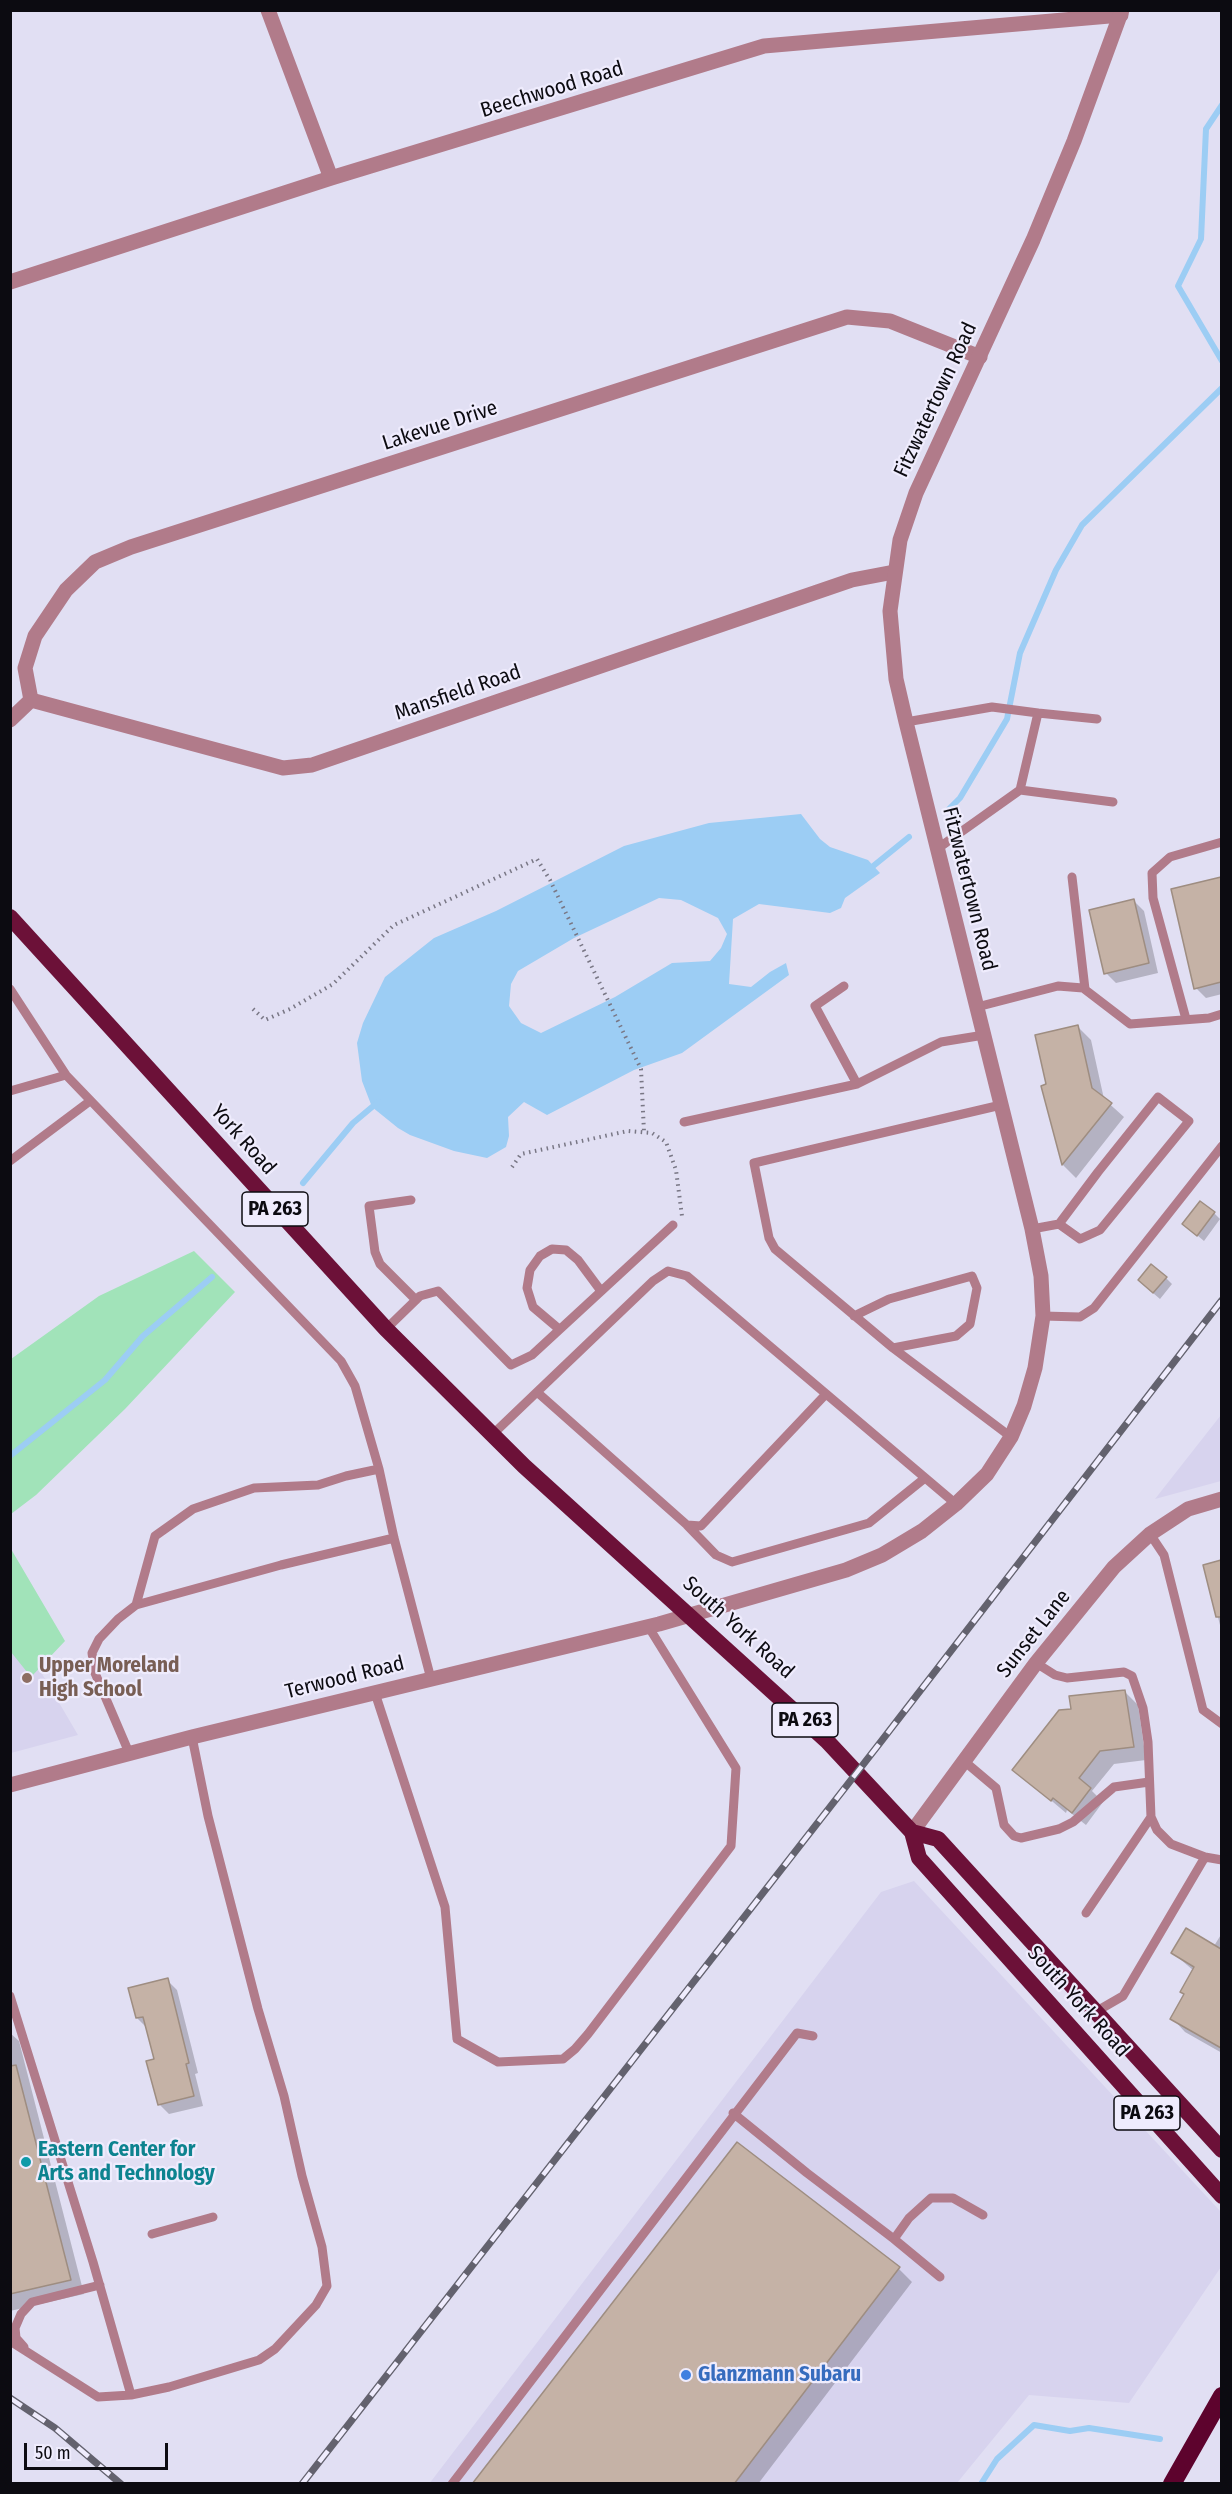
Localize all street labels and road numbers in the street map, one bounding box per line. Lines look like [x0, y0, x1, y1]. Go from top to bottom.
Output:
street label: Beechwood Road [478, 56, 626, 124]
street label: Fitzwatertown Road [889, 319, 983, 481]
street label: Lakevue Drive [379, 396, 501, 456]
street label: Mansfield Road [392, 660, 524, 726]
street label: Fitzwatertown Road [936, 804, 1002, 974]
street label: York Road [205, 1100, 281, 1180]
road number: PA 263 [242, 1192, 308, 1226]
street label: South York Road [677, 1571, 799, 1685]
street label: Sunset Lane [992, 1585, 1076, 1683]
street label: Terwood Road [283, 1651, 407, 1705]
road number: PA 263 [772, 1703, 838, 1737]
street label: South York Road [1021, 1941, 1135, 2063]
road number: PA 263 [1114, 2096, 1180, 2130]

